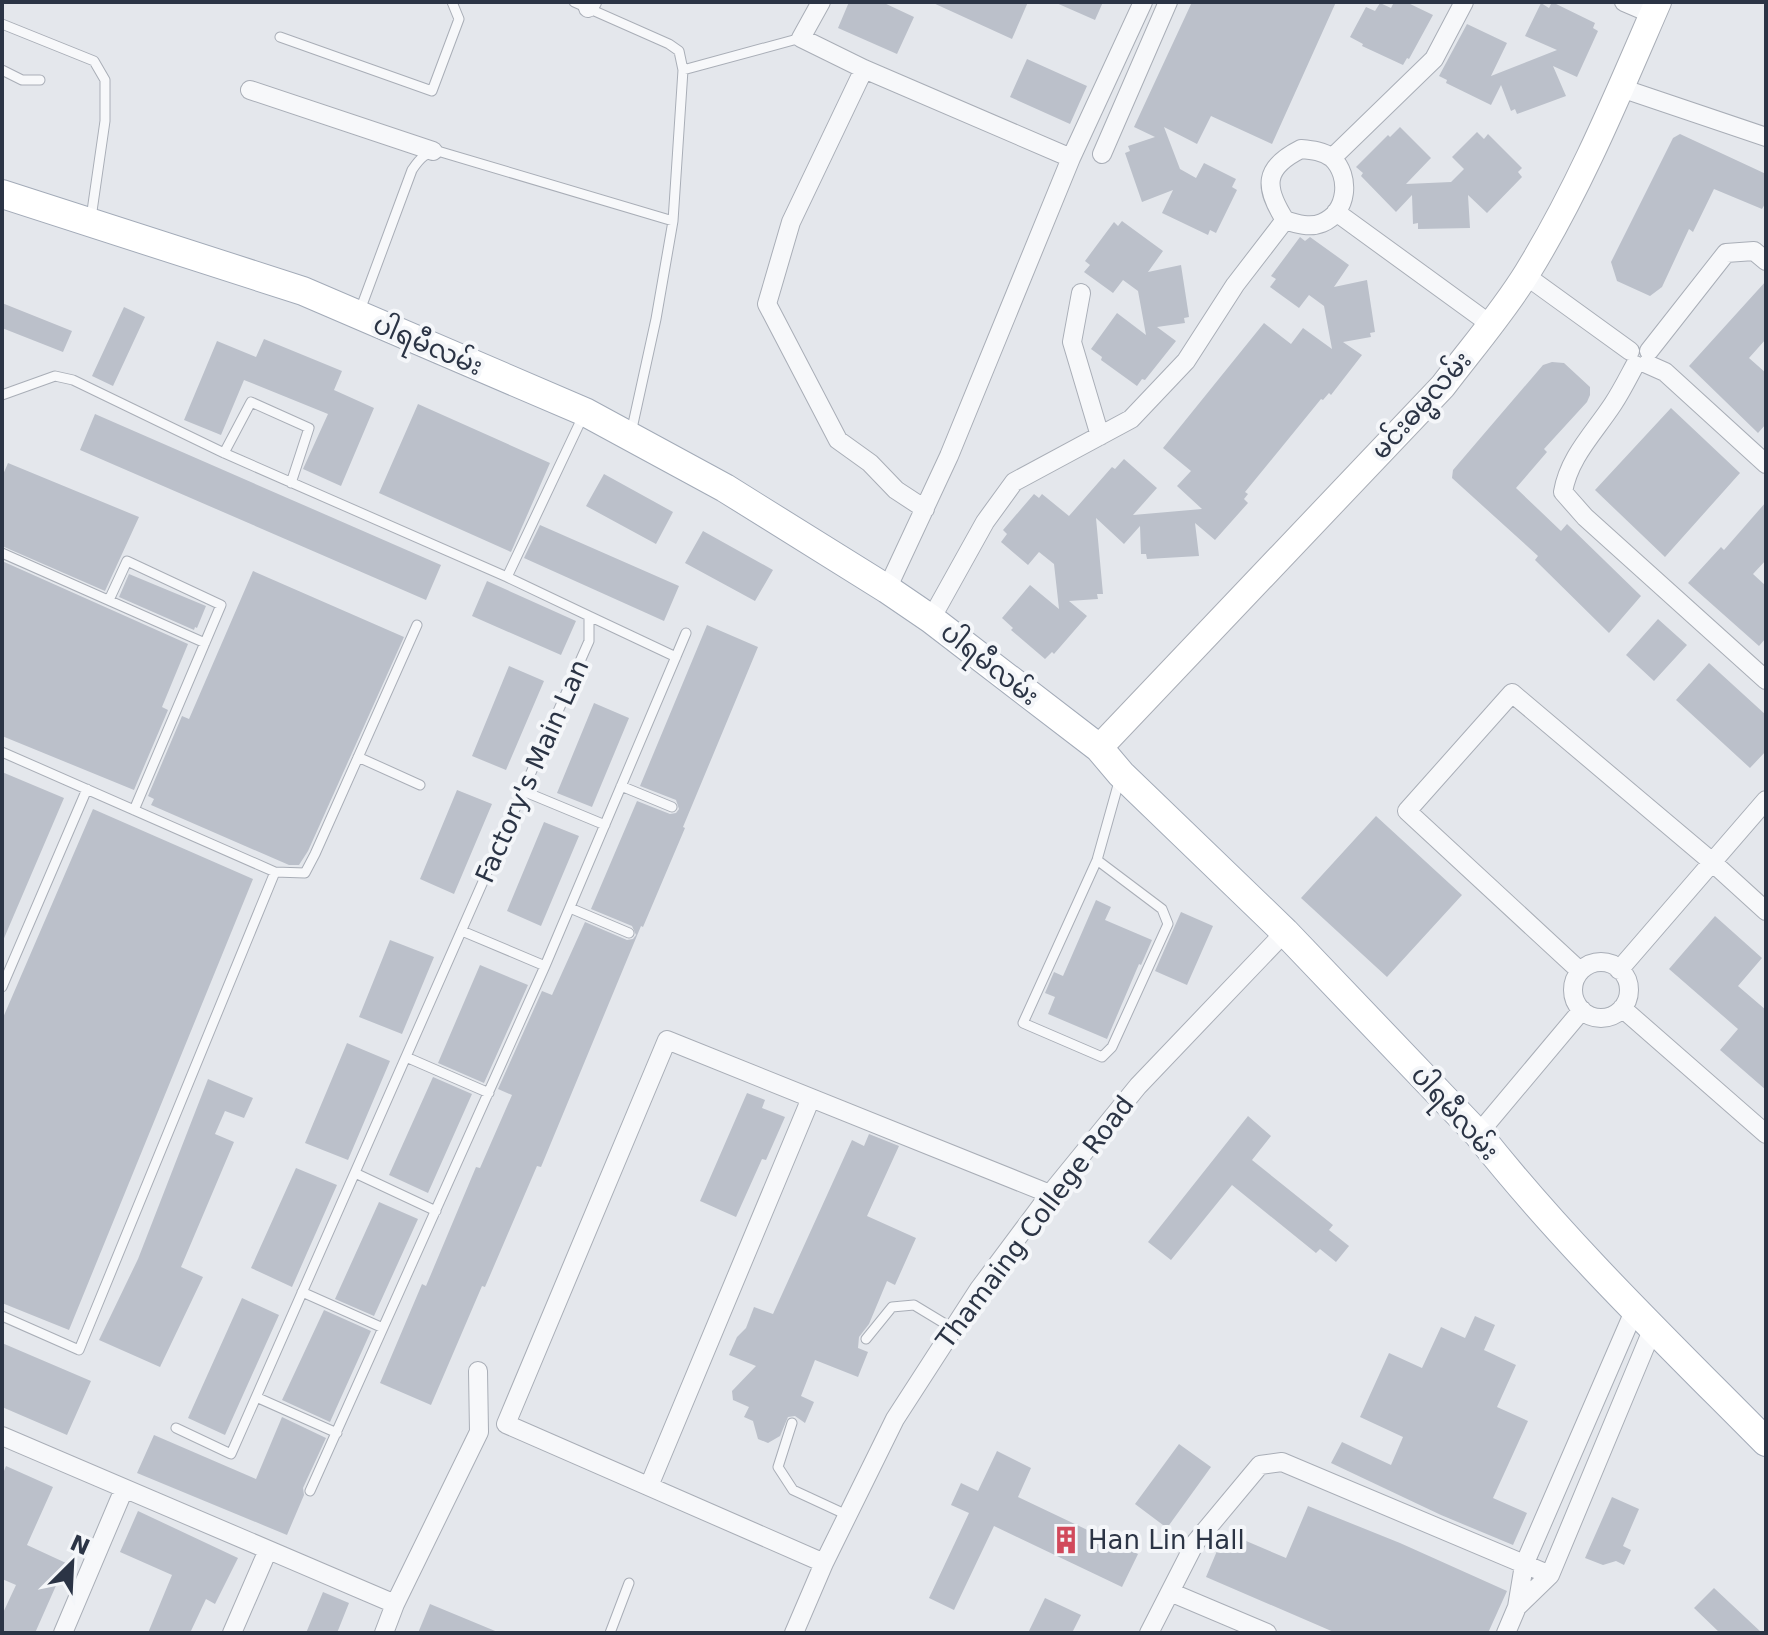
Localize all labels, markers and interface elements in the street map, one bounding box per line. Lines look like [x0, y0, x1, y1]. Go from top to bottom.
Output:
street label: ပါရမီလမ်း [366, 307, 488, 387]
street label: မင်းဓမ္မလမ်း [1363, 344, 1482, 469]
street label: ပါရမီလမ်း [931, 615, 1046, 716]
street label: Factory's Main Lan [469, 655, 595, 887]
street label: ပါရမီလမ်း [1401, 1059, 1506, 1170]
street label: Thamaing College Road [930, 1090, 1140, 1355]
north arrow [32, 1523, 112, 1603]
building icon: Han Lin Hall [1051, 1525, 1081, 1555]
place label: Han Lin Hall [1088, 1525, 1245, 1555]
text: N [66, 1530, 93, 1560]

